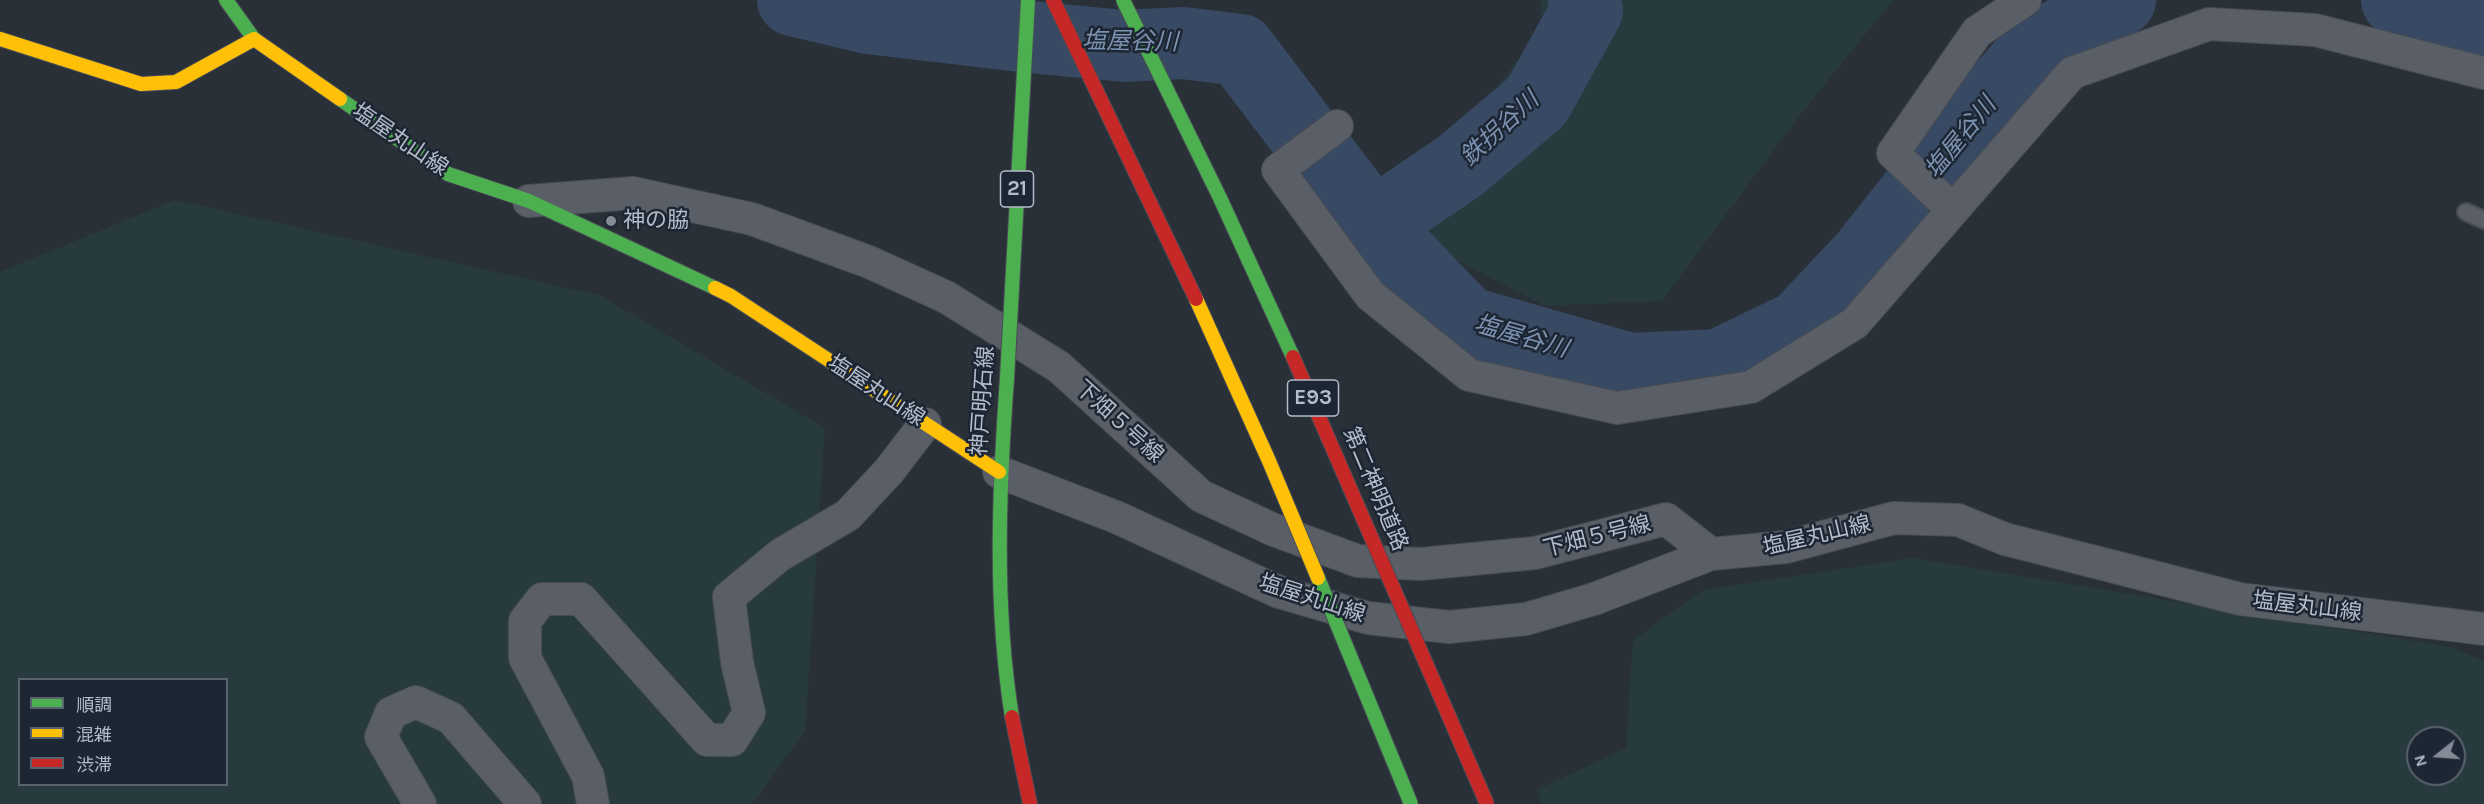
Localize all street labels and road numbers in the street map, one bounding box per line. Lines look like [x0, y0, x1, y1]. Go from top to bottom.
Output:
street label: 塩屋丸山線 [347, 98, 453, 182]
road number: 21 [1000, 171, 1034, 207]
street label: 神戸明石線 [966, 345, 1000, 457]
street label: 塩屋丸山線 [823, 350, 929, 432]
street label: 下畑５号線 [1069, 375, 1169, 469]
road number: E93 [1288, 380, 1338, 416]
street label: 第二神明道路 [1337, 423, 1413, 555]
street label: 下畑５号線 [1540, 511, 1654, 563]
street label: 塩屋丸山線 [1760, 511, 1874, 561]
street label: 塩屋丸山線 [1256, 569, 1368, 629]
street label: 塩屋丸山線 [2251, 587, 2363, 627]

